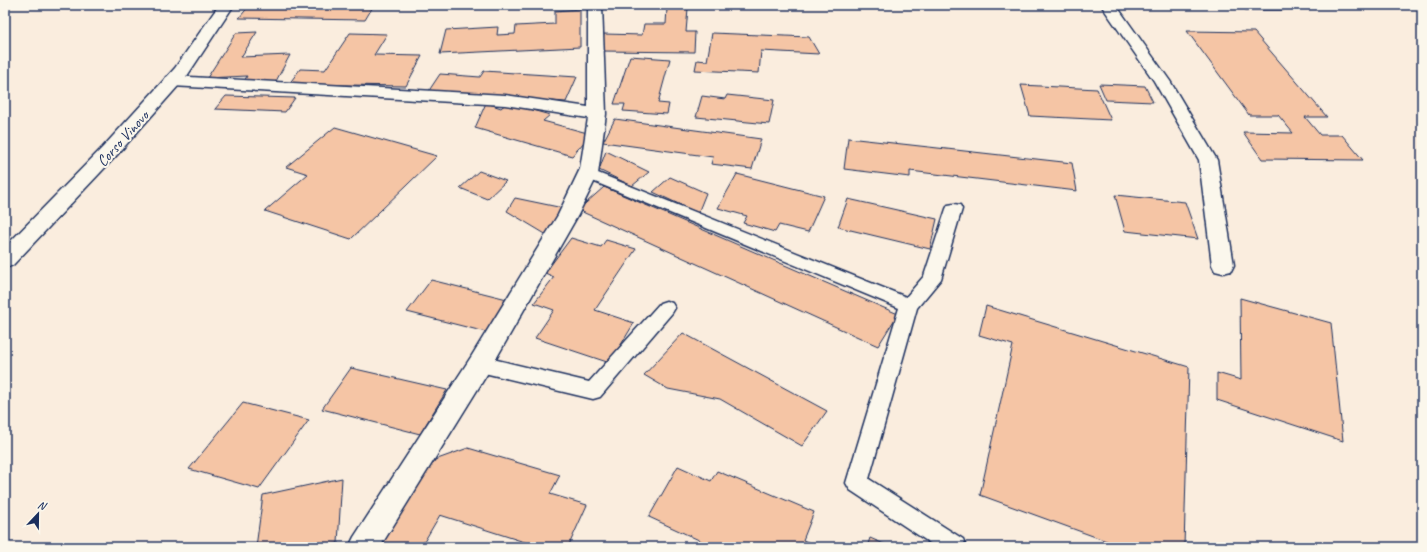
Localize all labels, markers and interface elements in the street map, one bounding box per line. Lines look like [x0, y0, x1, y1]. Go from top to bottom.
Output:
street label: Corso Vinovo [92, 105, 155, 171]
north arrow [18, 494, 58, 534]
text: N [36, 497, 50, 513]

